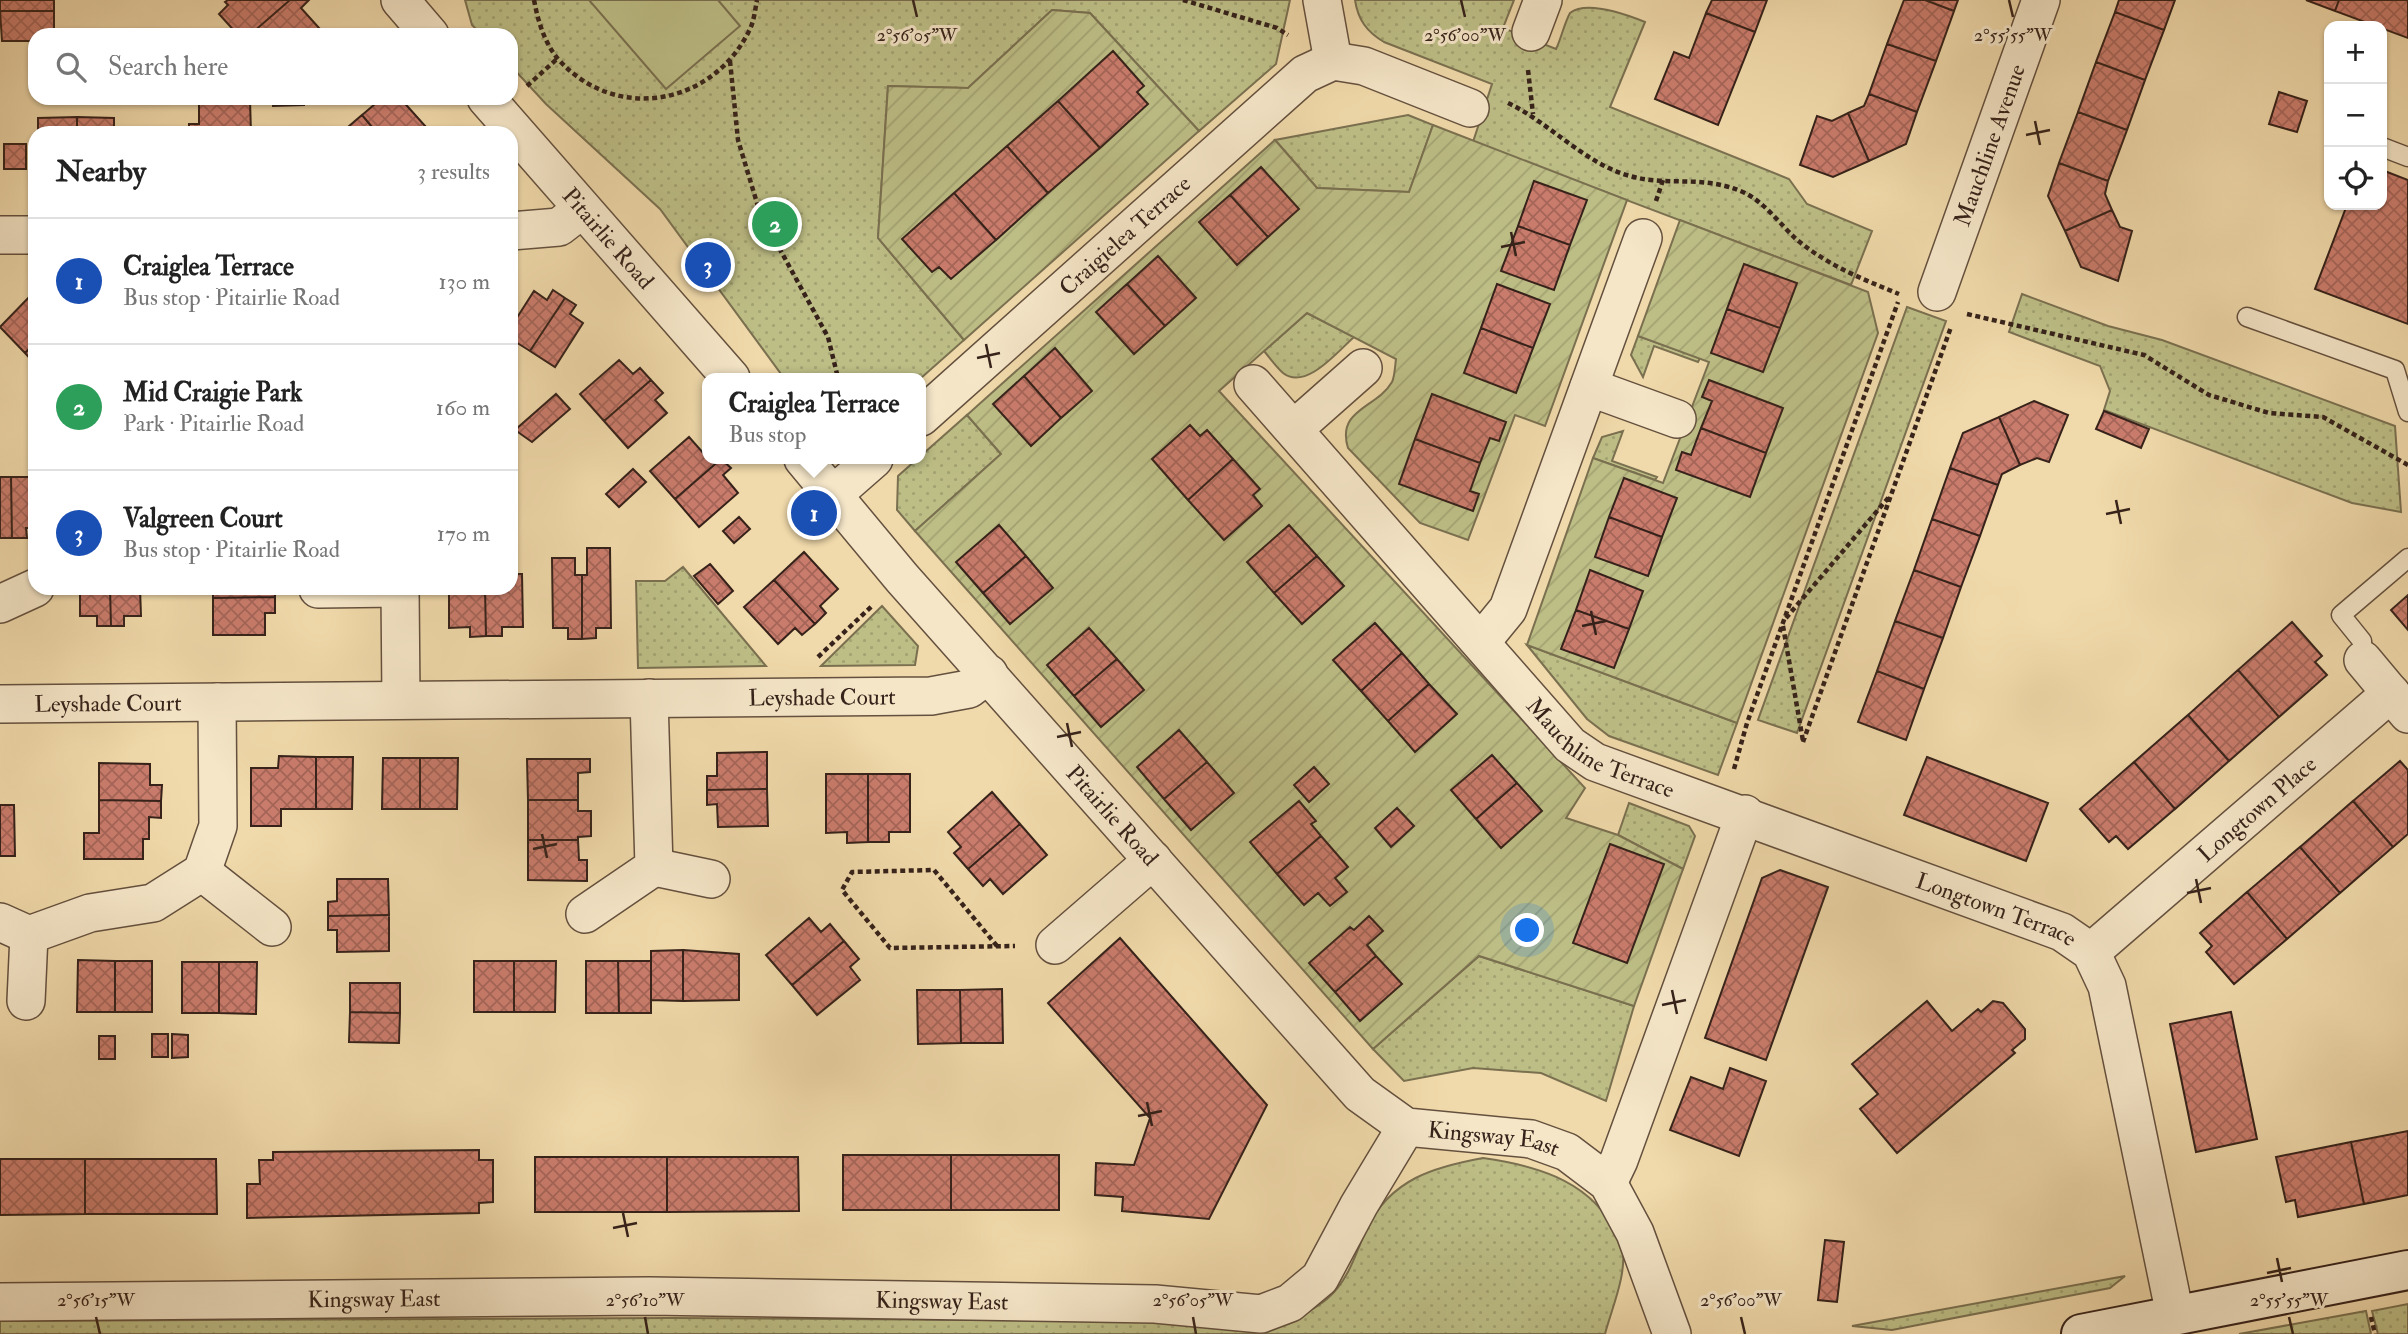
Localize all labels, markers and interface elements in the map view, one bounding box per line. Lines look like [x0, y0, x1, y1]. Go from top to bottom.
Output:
map controls [2324, 21, 2387, 210]
button: + [2324, 21, 2387, 84]
text: 2°56'05"W [877, 24, 958, 47]
text: 2°56'00"W [1424, 24, 1507, 47]
text: 2°55'55"W [1974, 24, 2053, 47]
search box [28, 28, 518, 105]
icon: search [52, 48, 90, 86]
text: Search here [108, 51, 228, 83]
street label: Mauchline Avenue [1948, 60, 2032, 230]
button: − [2324, 84, 2387, 147]
button: locate [2324, 147, 2387, 210]
text: Nearby [56, 153, 146, 190]
text: 3 results [417, 157, 490, 186]
street label: Craigielea Terrace [1053, 169, 1197, 302]
street label: Pitairlie Road [556, 182, 660, 295]
pin: 2 [752, 198, 798, 250]
pin: 3 [685, 239, 731, 291]
text: Craiglea Terrace [123, 251, 294, 283]
text: 1 [75, 267, 83, 296]
text: 130 m [438, 267, 490, 296]
text: Bus stop · Pitairlie Road [123, 283, 340, 312]
popup [702, 373, 926, 464]
text: Mid Craigie Park [123, 377, 303, 409]
text: Craiglea Terrace [729, 388, 899, 420]
text: 2 [73, 393, 85, 422]
text: 160 m [436, 393, 490, 422]
text: Park · Pitairlie Road [123, 409, 304, 438]
text: Bus stop [729, 420, 806, 449]
pin: 1 [791, 487, 837, 539]
text: Valgreen Court [123, 503, 283, 535]
text: 3 [75, 519, 83, 548]
text: 170 m [437, 519, 490, 548]
text: Bus stop · Pitairlie Road [123, 535, 340, 564]
street label: Leyshade Court [748, 682, 896, 713]
street label: Leyshade Court [34, 688, 182, 719]
street label: Mauchline Terrace [1520, 692, 1679, 805]
street label: Longtown Place [2192, 750, 2323, 869]
street label: Pitairlie Road [1060, 759, 1165, 872]
street label: Longtown Terrace [1912, 866, 2083, 953]
your location [1510, 913, 1544, 947]
street label: Kingsway East [1427, 1115, 1564, 1163]
street label: Kingsway East [307, 1284, 441, 1314]
street label: Kingsway East [875, 1286, 1009, 1317]
text: 2°56'15"W [57, 1289, 135, 1312]
text: 2°56'10"W [606, 1289, 685, 1312]
text: 2°56'05"W [1153, 1289, 1234, 1312]
text: 2°56'00"W [1700, 1289, 1783, 1312]
text: 2°55'55"W [2250, 1289, 2329, 1312]

